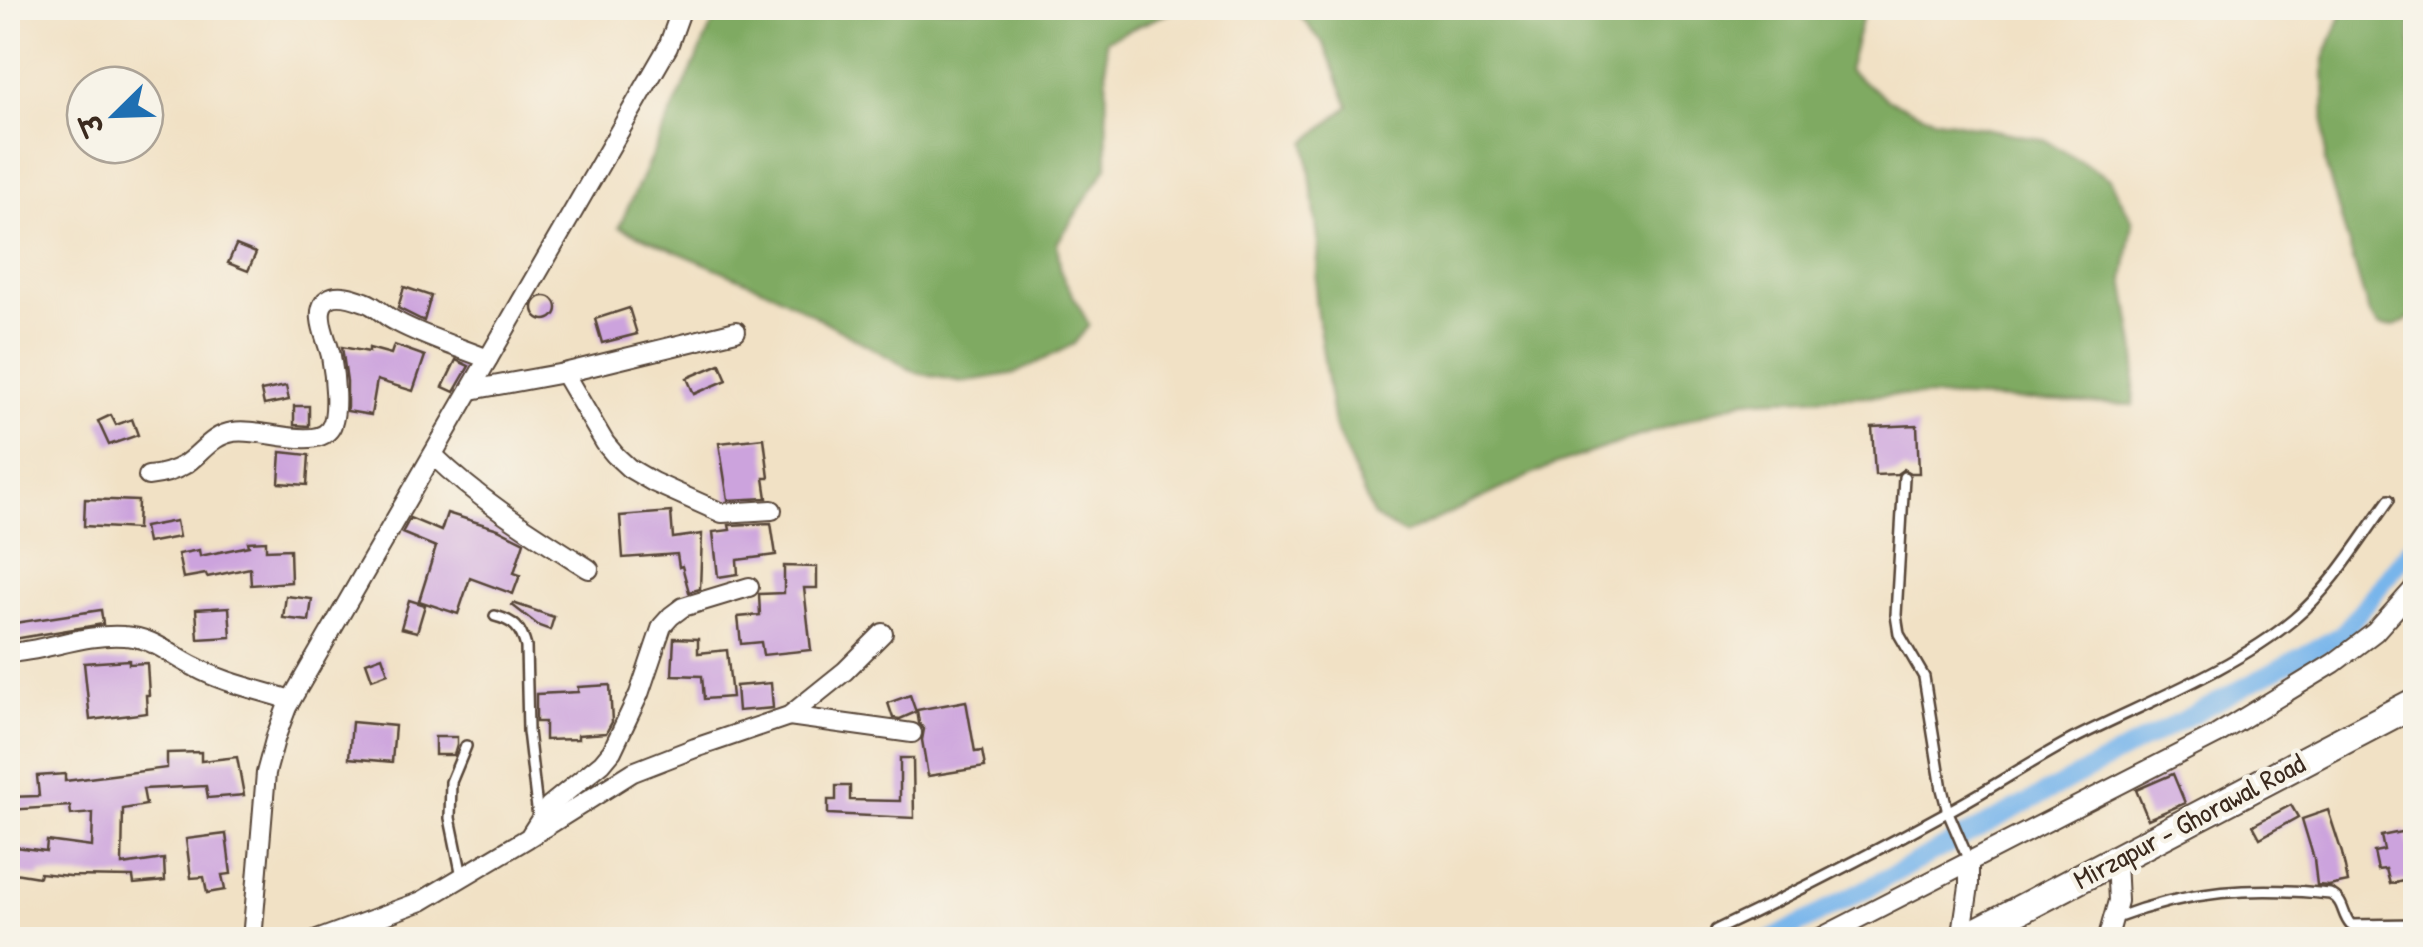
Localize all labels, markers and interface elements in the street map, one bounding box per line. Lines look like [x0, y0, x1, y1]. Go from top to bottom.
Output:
north arrow [65, 65, 165, 165]
text: उ [70, 107, 114, 144]
street label: Mirzapur - Ghorawal Road [2067, 744, 2311, 898]

